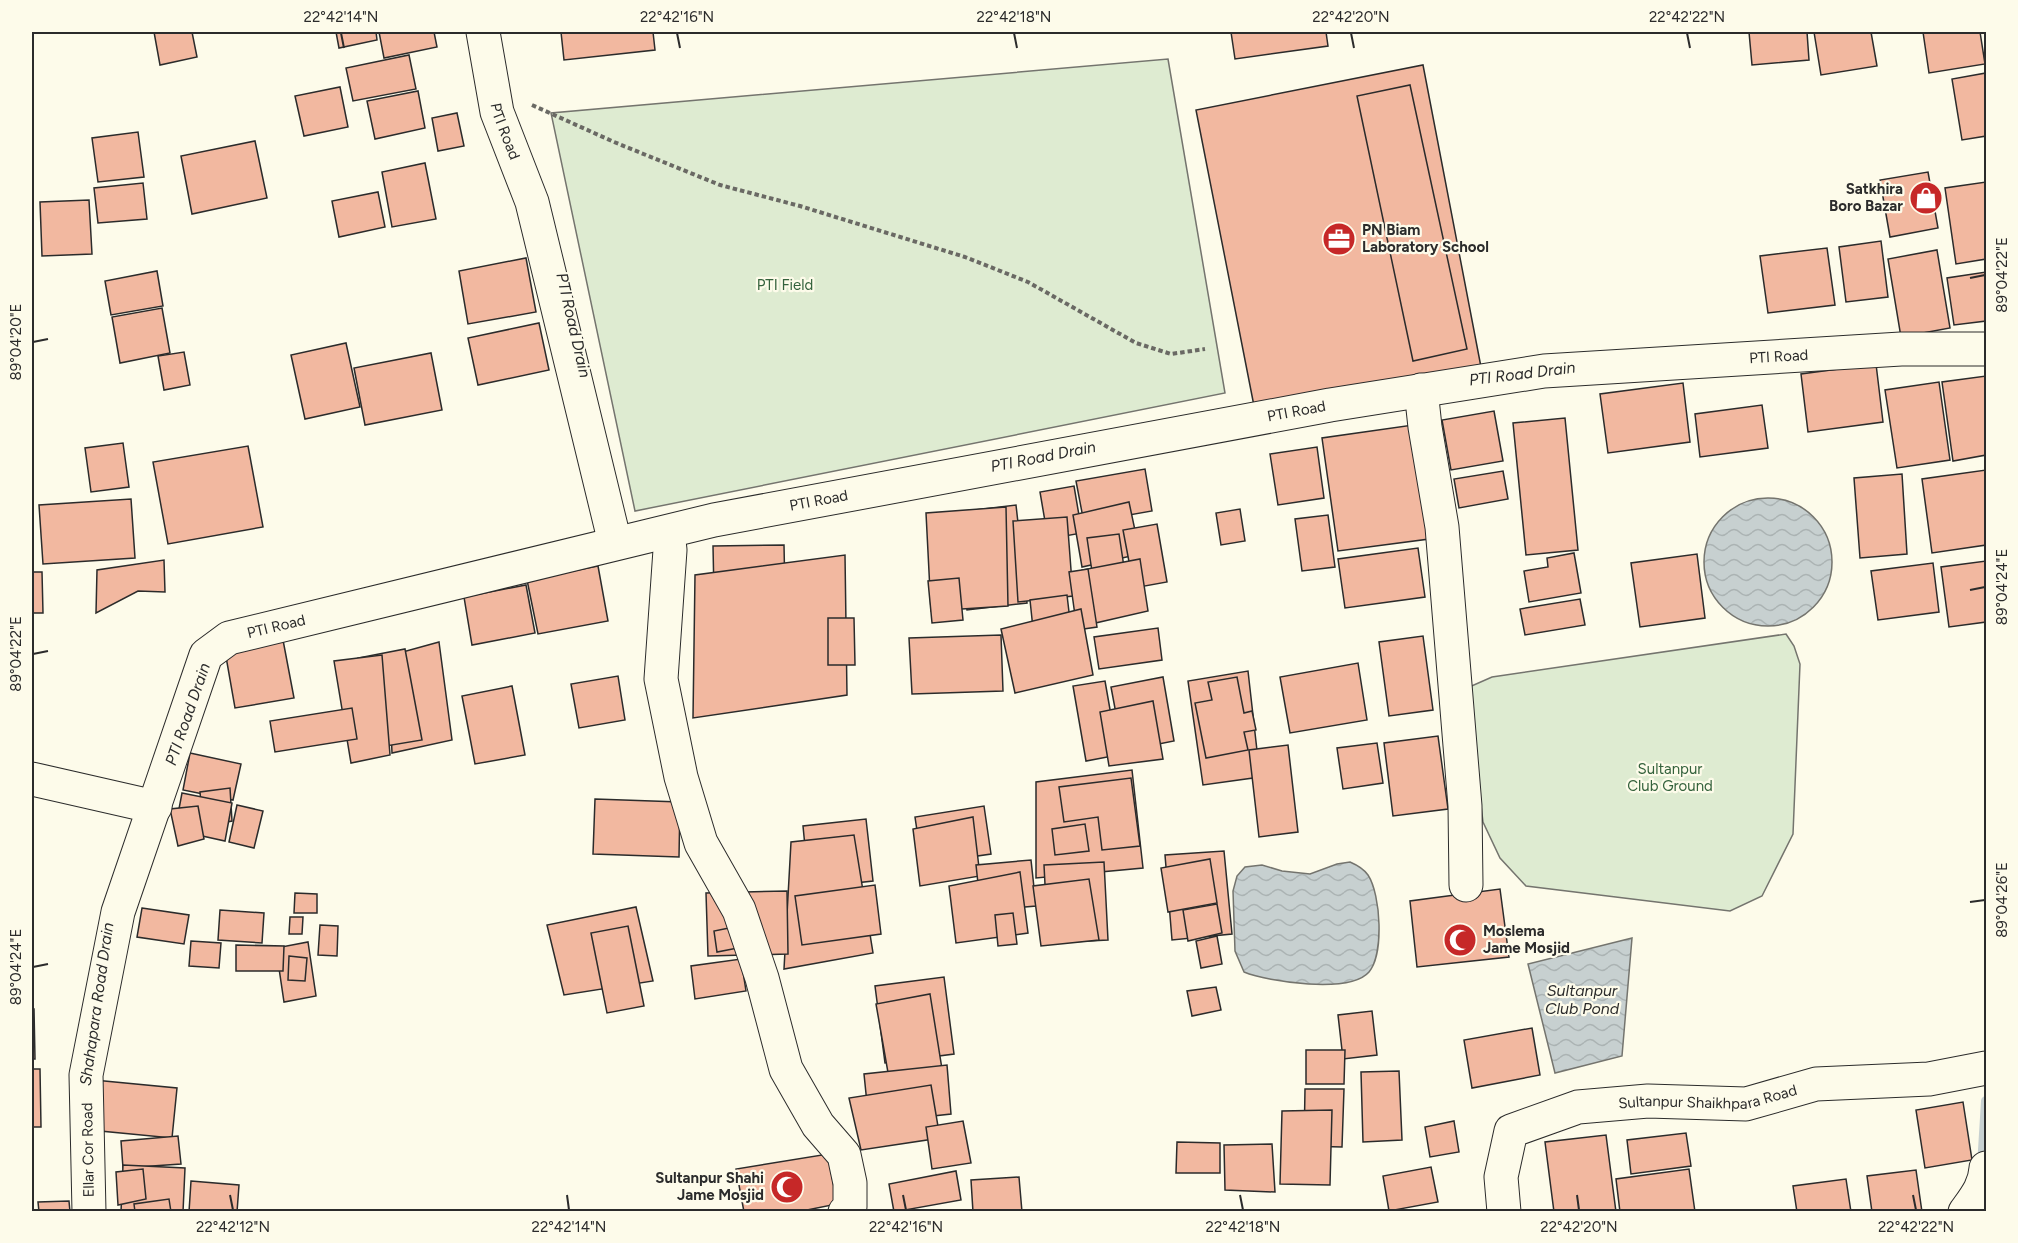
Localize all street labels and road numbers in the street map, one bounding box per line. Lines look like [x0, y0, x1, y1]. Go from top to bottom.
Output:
street label: PTI Road [487, 102, 524, 162]
street label: PTI Road [1749, 346, 1809, 367]
street label: PTI Road [1266, 397, 1327, 426]
street label: PTI Road [788, 486, 849, 515]
street label: PTI Road [245, 611, 307, 642]
street label: Sultanpur Shaikhpara Road [1617, 1081, 1799, 1113]
street label: Ellar Cor Road [78, 1102, 98, 1198]

